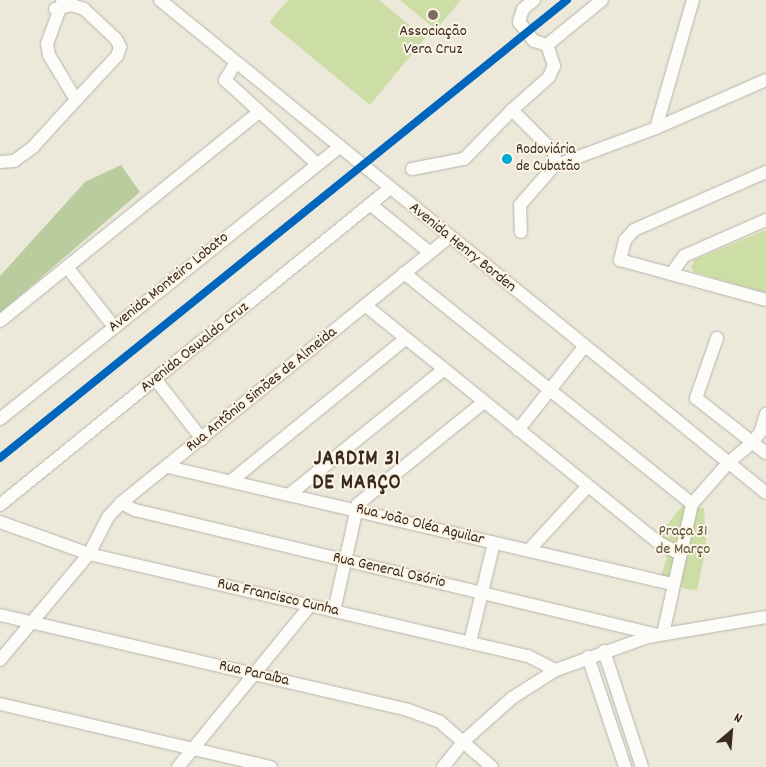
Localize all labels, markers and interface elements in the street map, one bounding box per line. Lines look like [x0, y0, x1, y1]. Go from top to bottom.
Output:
marker: Associação Vera Cruz [427, 9, 439, 21]
place label: Associação Vera Cruz [399, 22, 467, 60]
place label: Rodoviária de Cubatão [516, 141, 580, 176]
marker: Rodoviária de Cubatão [502, 154, 512, 164]
street label: Avenida Henry Borden [404, 199, 520, 297]
street label: Avenida Monteiro Lobato [105, 229, 233, 337]
street label: Avenida Oswaldo Cruz [137, 298, 253, 398]
street label: Rua Antônio Simões de Almeida [183, 323, 341, 457]
district label: JARDIM 31 DE MARÇO [312, 447, 402, 497]
street label: Rua João Oléa Aguilar [354, 500, 486, 550]
park label: Praça 31 de Março [656, 522, 710, 560]
street label: Rua General Osório [331, 549, 447, 593]
street label: Rua Francisco Cunha [215, 575, 341, 621]
street label: Rua Paraíba [217, 657, 291, 691]
north arrow [706, 707, 756, 757]
text: N [730, 708, 745, 729]

